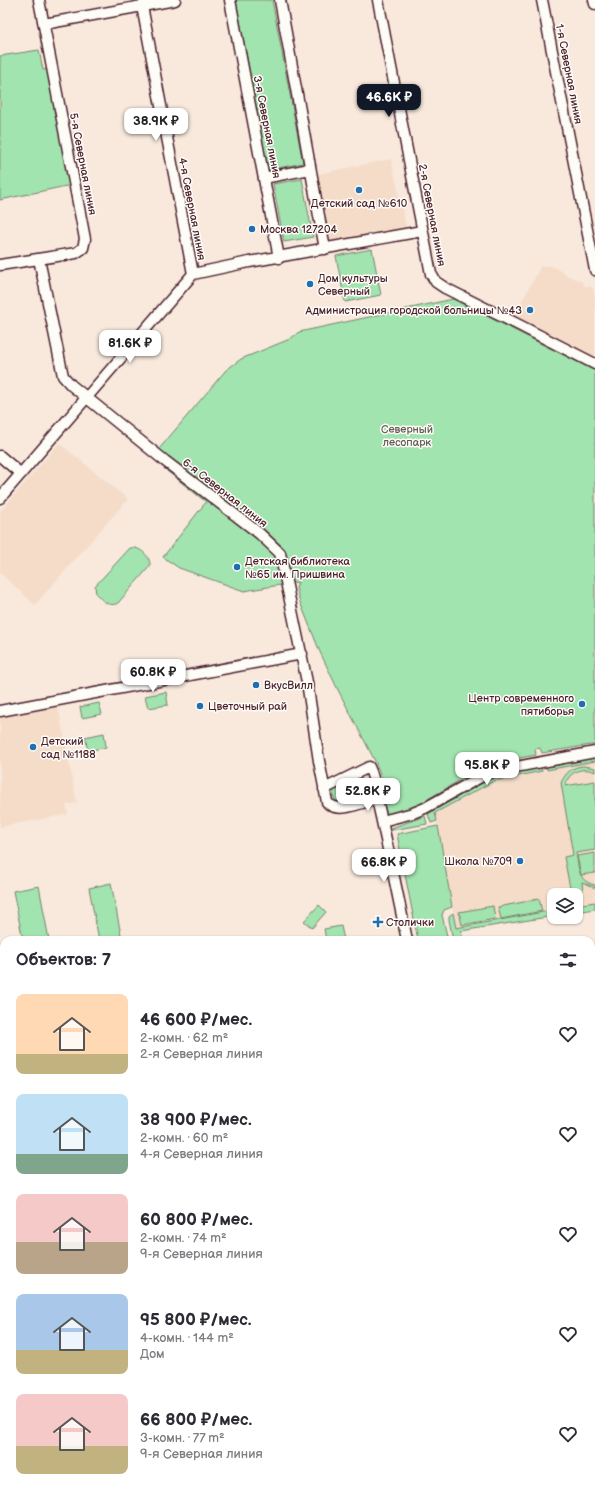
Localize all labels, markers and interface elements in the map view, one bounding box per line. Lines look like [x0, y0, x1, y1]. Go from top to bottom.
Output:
street label: 1-я Северная линия [553, 23, 585, 125]
street label: 3-я Северная линия [251, 75, 283, 179]
pin: 46.6K ₽ [352, 84, 426, 118]
text: 46.6K ₽ [366, 89, 412, 105]
pin: 38.9K ₽ [119, 108, 193, 142]
street label: 5-я Северная линия [67, 112, 99, 216]
text: 38.9K ₽ [133, 113, 179, 129]
street label: 4-я Северная линия [176, 157, 208, 261]
street label: 2-я Северная линия [416, 163, 448, 267]
marker: Детский сад №610 [354, 185, 364, 195]
place label: Детский сад №610 [311, 197, 408, 210]
place label: Москва 127204 [260, 223, 338, 236]
marker: Москва 127204 [247, 224, 257, 234]
place label: Дом культуры Северный [318, 272, 388, 298]
marker: Дом культуры Северный [305, 279, 315, 289]
place label: Администрация городской больницы №43 [304, 304, 522, 317]
marker: Администрация городской больницы №43 [525, 305, 535, 315]
pin: 81.6K ₽ [93, 330, 167, 364]
text: 81.6K ₽ [108, 335, 152, 351]
park label: Северный лесопарк [381, 423, 433, 449]
street label: 6-я Северная линия [180, 456, 270, 530]
place label: Детская библиотека №65 им. Пришвина [245, 555, 350, 581]
marker: Детская библиотека №65 им. Пришвина [232, 562, 242, 572]
pin: 60.8K ₽ [116, 659, 190, 693]
text: 60.8K ₽ [130, 664, 176, 680]
place label: ВкусВилл [264, 679, 313, 692]
marker: ВкусВилл [251, 680, 261, 690]
place label: Центр современного пятиборья [468, 692, 574, 718]
marker: Центр современного пятиборья [577, 699, 587, 709]
place label: Цветочный рай [208, 700, 287, 713]
marker: Цветочный рай [195, 701, 205, 711]
place label: Детский сад №1188 [41, 735, 96, 761]
marker: Детский сад №1188 [28, 742, 38, 752]
pin: 95.8K ₽ [450, 752, 524, 786]
text: 95.8K ₽ [464, 757, 510, 773]
pin: 52.8K ₽ [331, 778, 405, 812]
text: 52.8K ₽ [345, 783, 391, 799]
pin: 66.8K ₽ [347, 849, 421, 883]
text: 66.8K ₽ [361, 854, 407, 870]
place label: Школа №709 [444, 855, 512, 868]
marker: Школа №709 [515, 856, 525, 866]
map controls [547, 888, 583, 924]
button: layers [547, 888, 583, 924]
place label: Столички [386, 916, 434, 929]
marker: Столички [373, 917, 383, 927]
icon: filters [557, 949, 579, 971]
text: Объектов: 7 [16, 950, 111, 970]
icon: home [48, 1010, 96, 1058]
text: 46 600 ₽/мес. [140, 1010, 252, 1030]
icon: heart [557, 1023, 579, 1045]
text: 2-комн. · 62 m² [140, 1030, 228, 1046]
text: 2-я Северная линия [140, 1046, 263, 1062]
icon: home [48, 1110, 96, 1158]
text: 38 900 ₽/мес. [140, 1110, 252, 1130]
icon: heart [557, 1123, 579, 1145]
text: 2-комн. · 60 m² [140, 1130, 228, 1146]
text: 4-я Северная линия [140, 1146, 263, 1162]
icon: home [48, 1210, 96, 1258]
text: 60 800 ₽/мес. [140, 1210, 253, 1230]
icon: heart [557, 1223, 579, 1245]
text: 2-комн. · 74 m² [140, 1230, 227, 1246]
text: 9-я Северная линия [140, 1246, 263, 1262]
icon: home [48, 1310, 96, 1358]
text: 95 800 ₽/мес. [140, 1310, 252, 1330]
icon: heart [557, 1323, 579, 1345]
text: 4-комн. · 144 m² [140, 1330, 234, 1346]
text: Дом [140, 1346, 165, 1362]
icon: home [48, 1410, 96, 1458]
text: 66 800 ₽/мес. [140, 1410, 252, 1430]
icon: heart [557, 1423, 579, 1445]
text: 3-комн. · 77 m² [140, 1430, 225, 1446]
text: 9-я Северная линия [140, 1446, 263, 1462]

